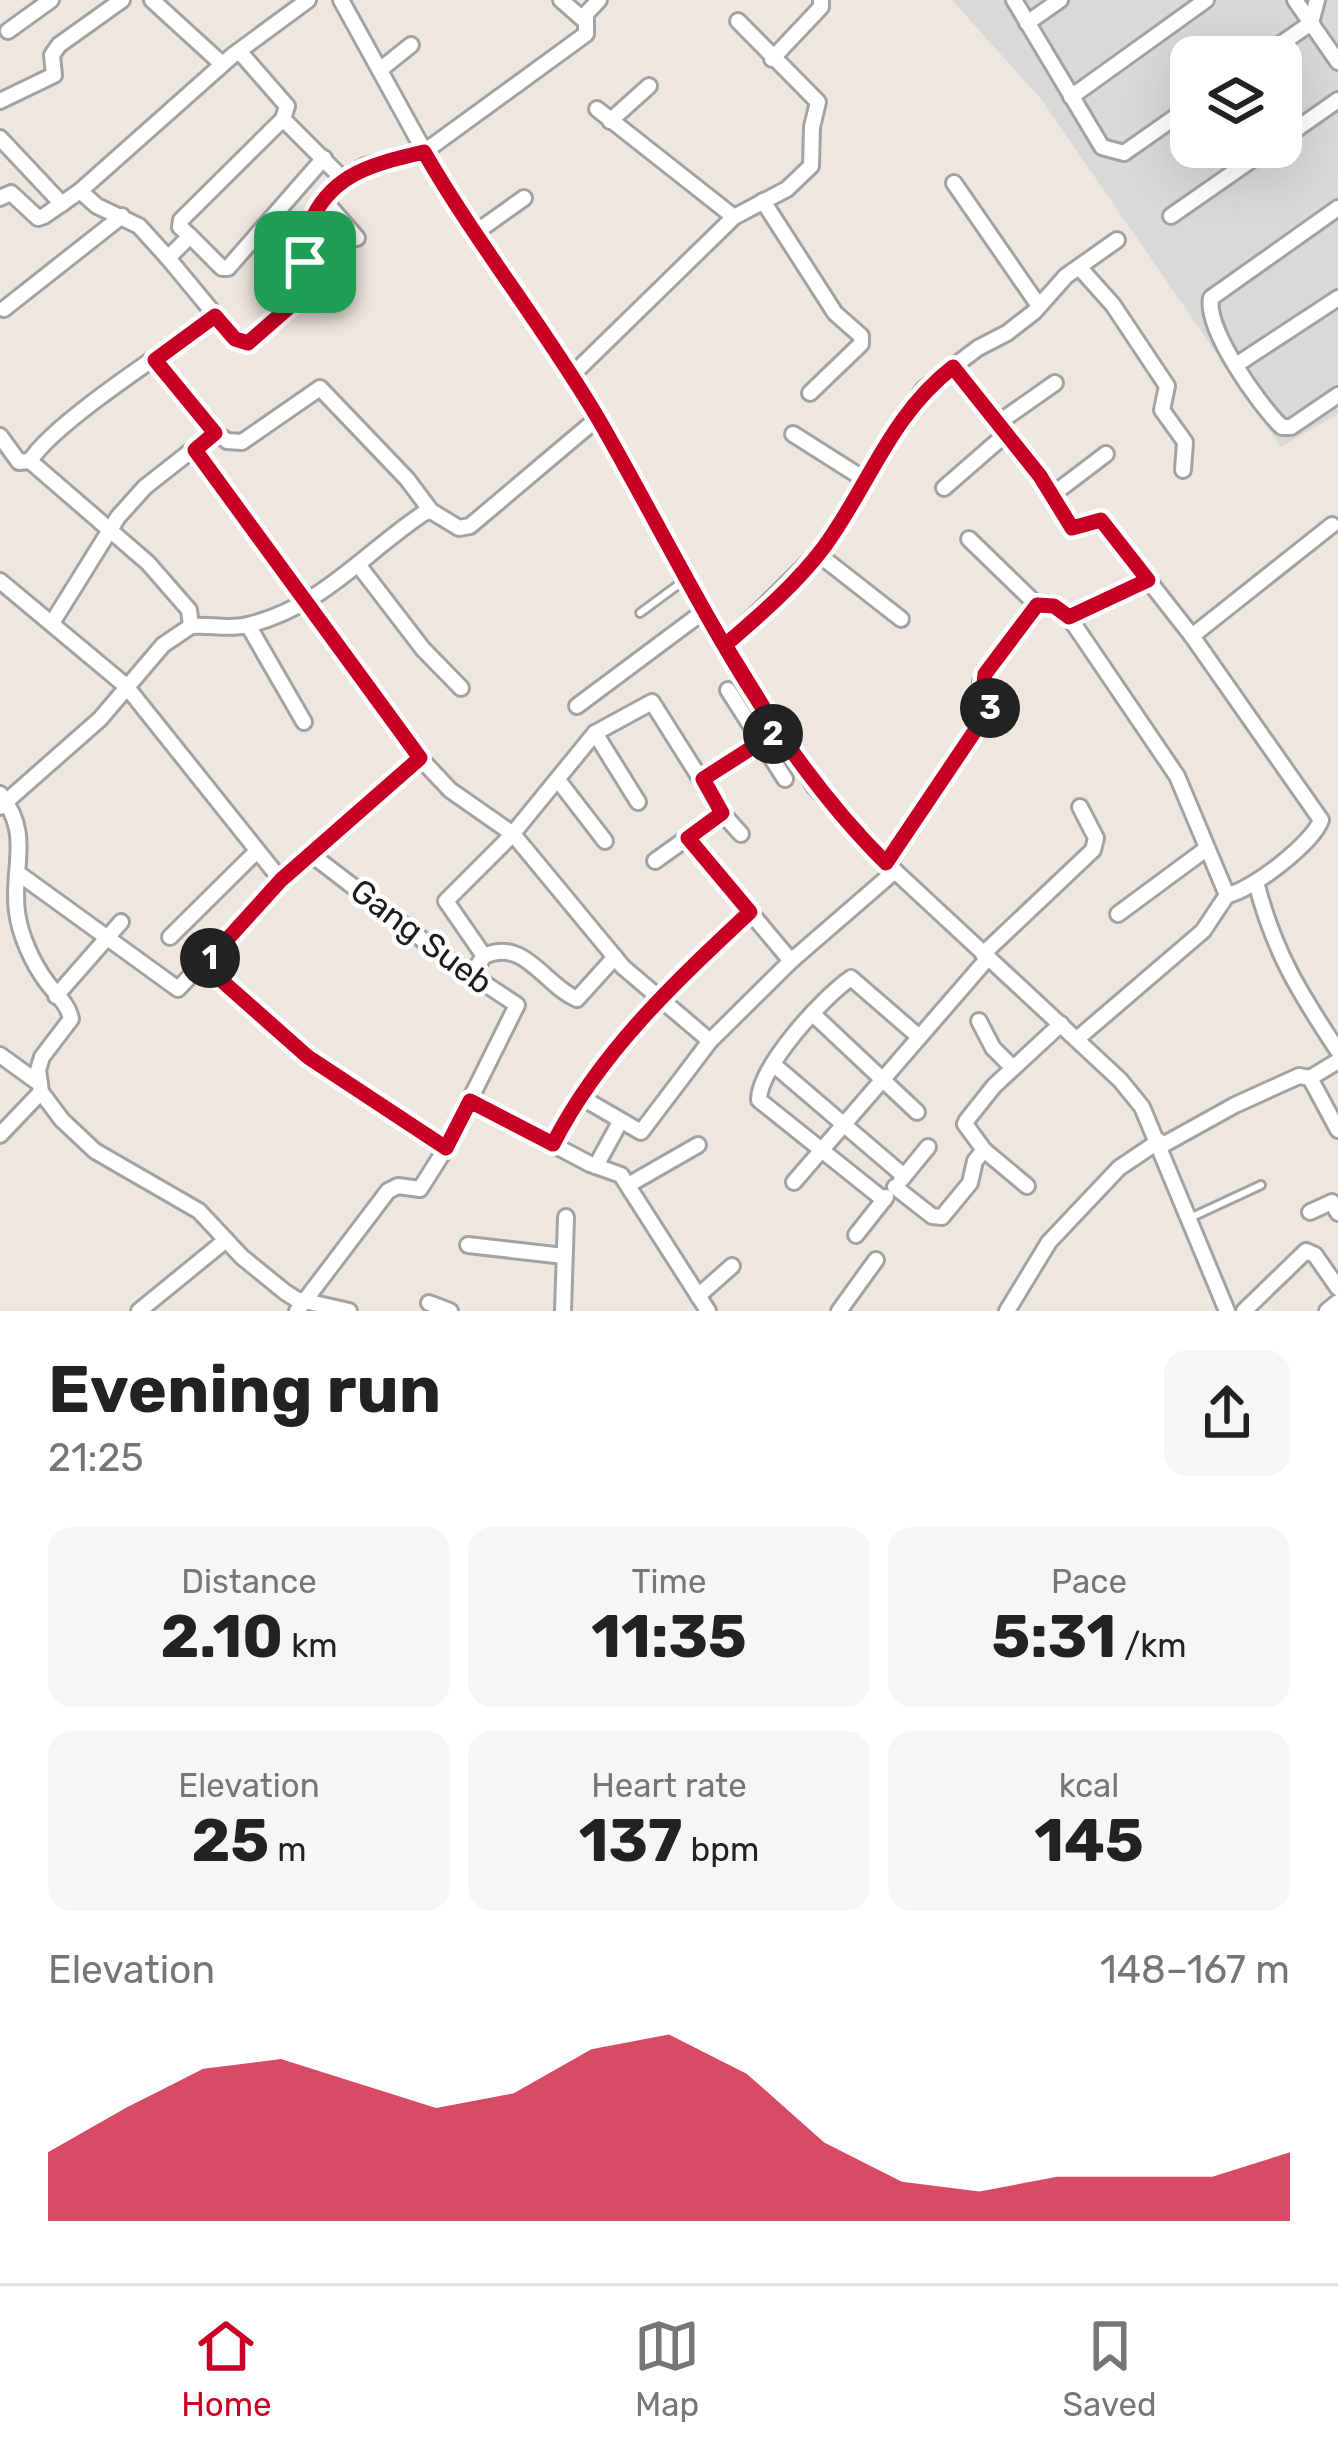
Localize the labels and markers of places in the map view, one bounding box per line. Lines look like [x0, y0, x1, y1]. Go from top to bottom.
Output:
pin [254, 211, 356, 313]
pin: 3 [960, 678, 1020, 738]
pin: 2 [743, 704, 803, 764]
pin: 1 [180, 928, 240, 988]

